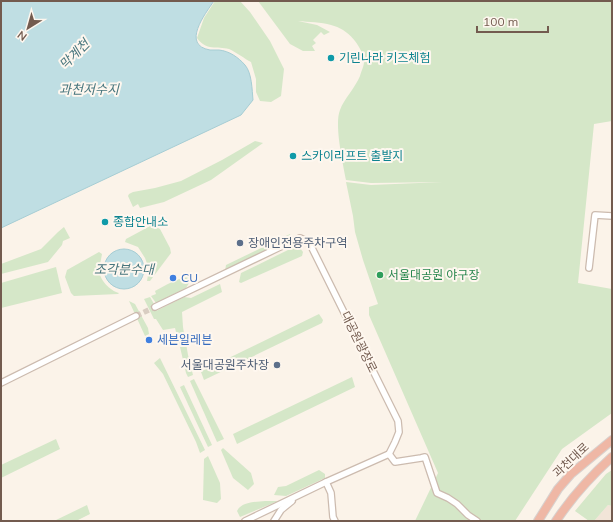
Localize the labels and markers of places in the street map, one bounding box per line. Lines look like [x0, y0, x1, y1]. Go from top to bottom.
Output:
place label: 기린나라 키즈체험 [339, 50, 430, 65]
marker: 기린나라 키즈체험 [326, 53, 336, 63]
place label: 스카이리프트 출발지 [301, 148, 404, 163]
marker: 스카이리프트 출발지 [288, 151, 298, 161]
place label: 종합안내소 [113, 214, 168, 229]
marker: 종합안내소 [100, 217, 110, 227]
place label: 장애인전용주차구역 [248, 235, 347, 250]
marker: 장애인전용주차구역 [235, 238, 245, 248]
place label: 서울대공원 야구장 [388, 267, 479, 282]
place label: CU [181, 270, 198, 285]
marker: 서울대공원 야구장 [375, 270, 385, 280]
marker: CU [168, 273, 178, 283]
place label: 세븐일레븐 [157, 332, 212, 347]
marker: 세븐일레븐 [144, 335, 154, 345]
place label: 서울대공원주차장 [181, 357, 269, 372]
marker: 서울대공원주차장 [272, 360, 282, 370]

